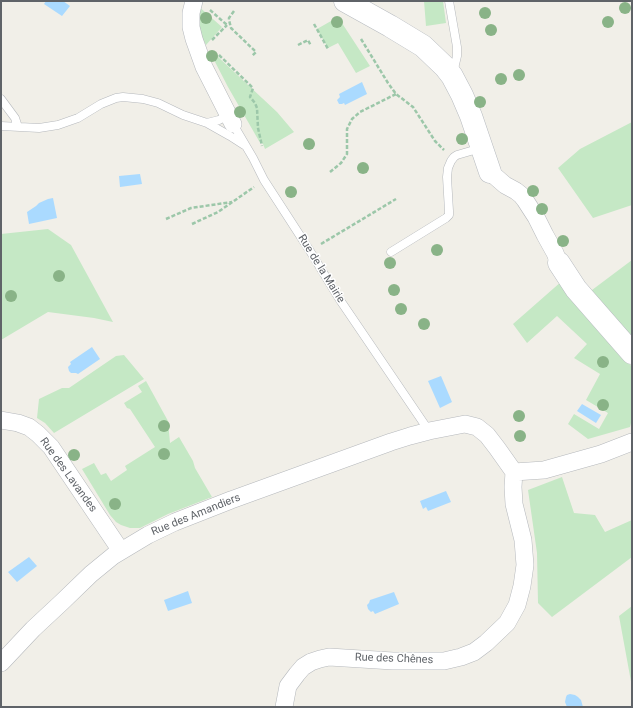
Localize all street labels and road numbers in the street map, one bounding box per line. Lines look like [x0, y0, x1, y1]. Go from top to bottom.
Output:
street label: Rue de la Mairie [295, 232, 347, 306]
street label: Rue des Lavandes [37, 435, 99, 515]
street label: Rue des Amandiers [150, 491, 242, 539]
street label: Rue des Chênes [355, 651, 433, 667]

